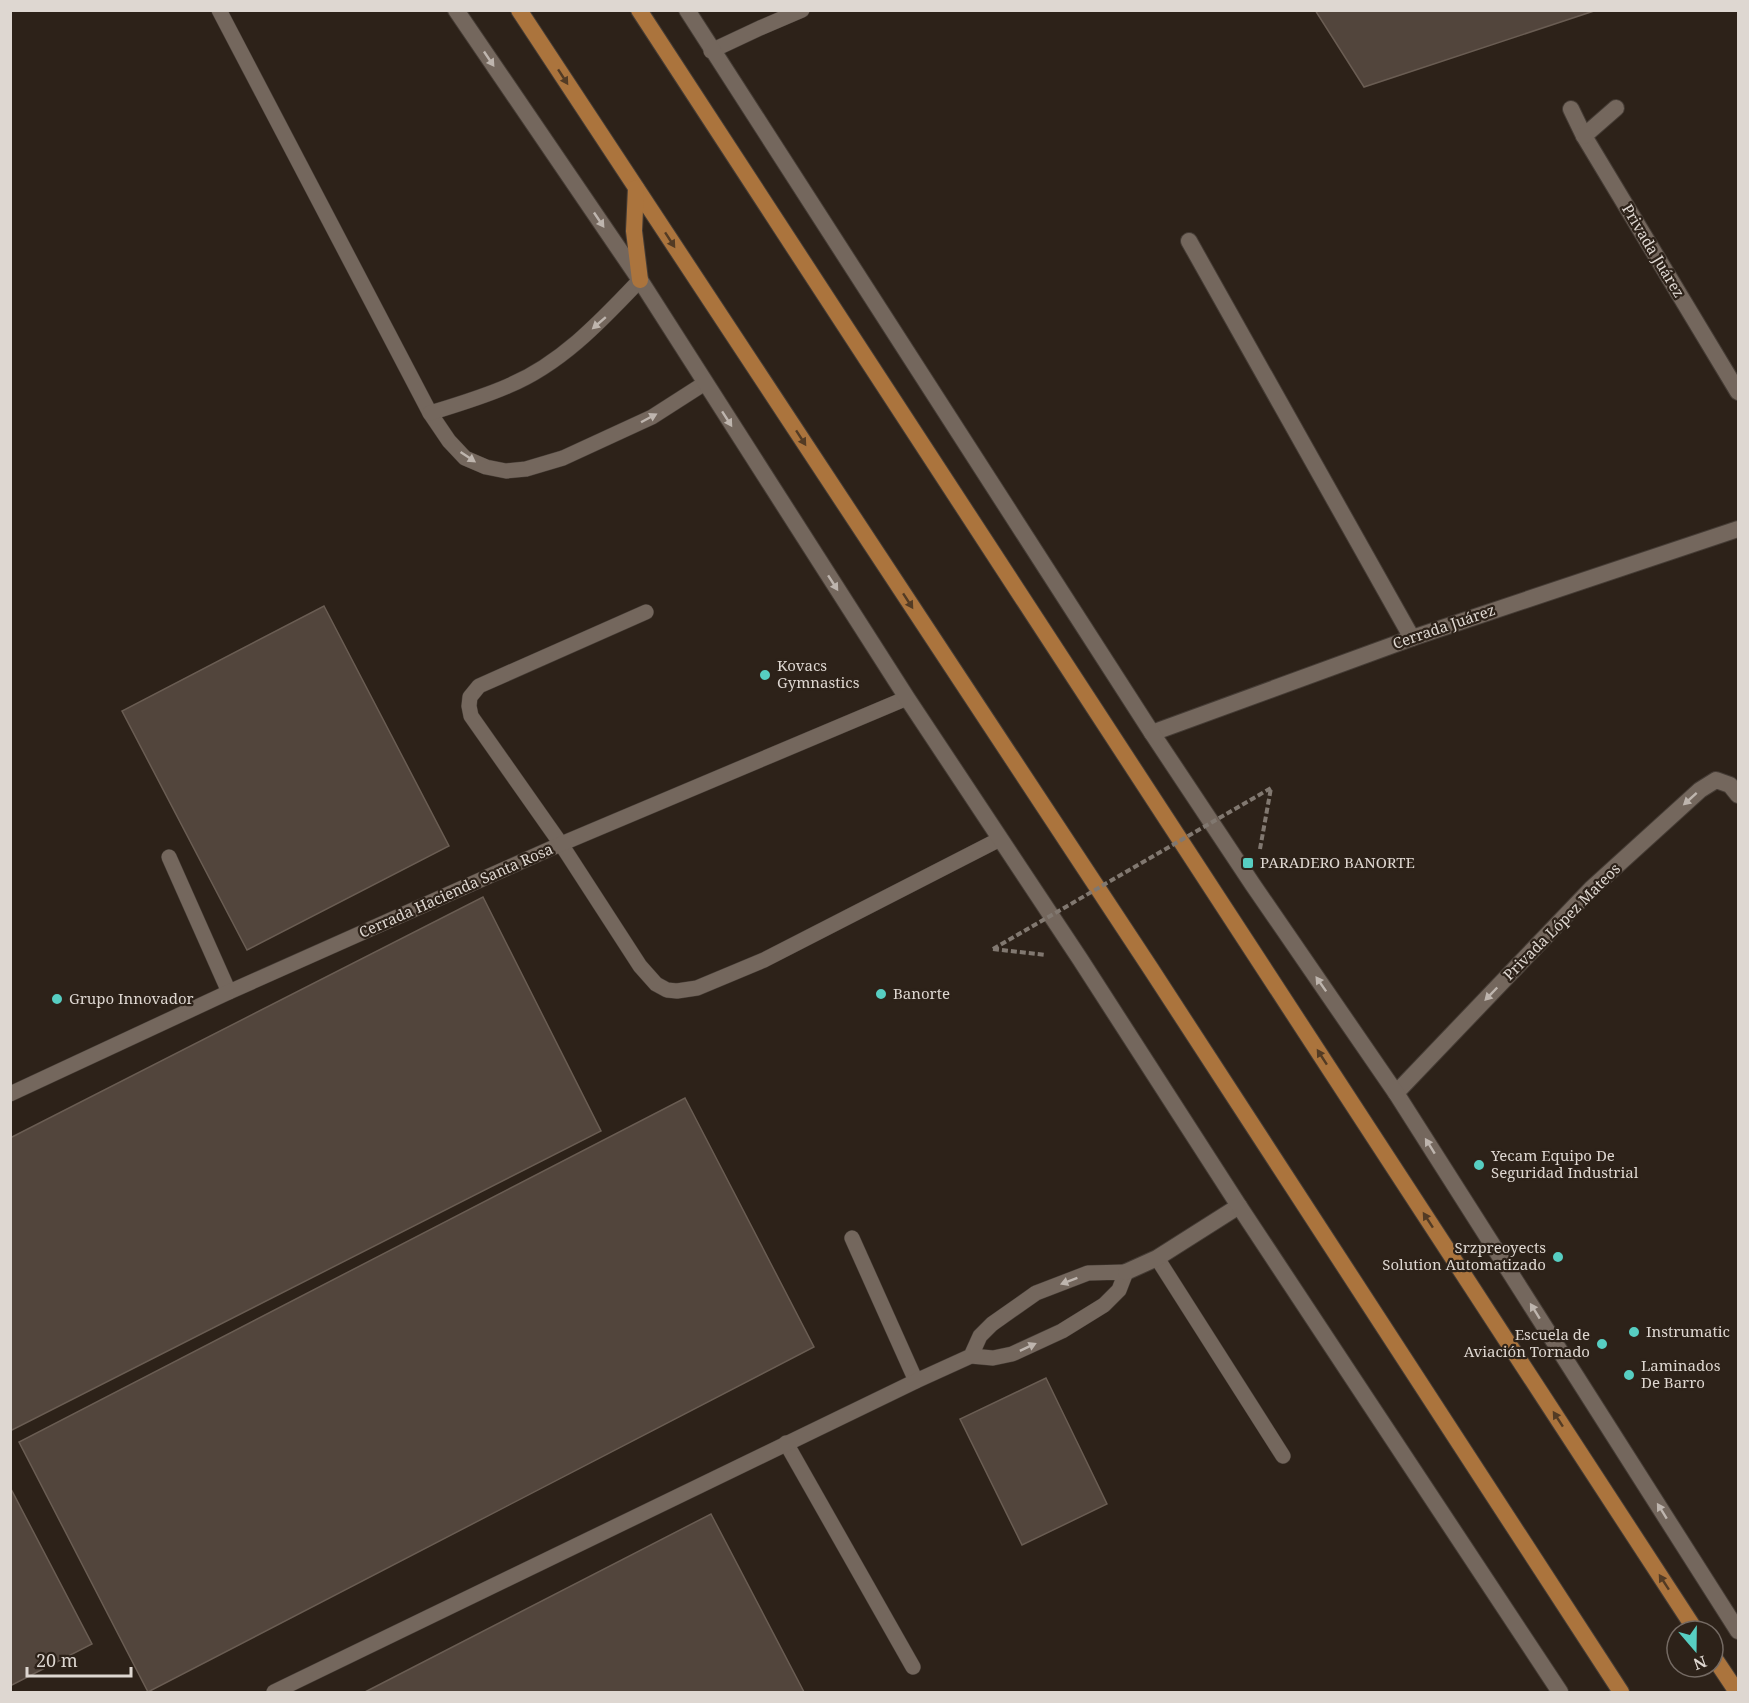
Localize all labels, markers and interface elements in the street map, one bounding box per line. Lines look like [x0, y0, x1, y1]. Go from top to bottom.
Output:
one-way arrow [483, 51, 494, 67]
one-way arrow [557, 69, 568, 85]
street label: Privada Juárez [1618, 200, 1690, 301]
one-way arrow [593, 212, 604, 228]
one-way arrow [664, 232, 675, 248]
one-way arrow [591, 316, 607, 329]
one-way arrow [722, 411, 733, 427]
one-way arrow [641, 413, 658, 423]
one-way arrow [795, 430, 806, 446]
one-way arrow [459, 452, 476, 463]
one-way arrow [827, 575, 838, 591]
one-way arrow [902, 592, 914, 608]
street label: Cerrada Juárez [1390, 599, 1498, 653]
place label: Kovacs Gymnastics [777, 655, 860, 692]
marker: Kovacs Gymnastics [758, 668, 772, 682]
one-way arrow [1684, 791, 1698, 805]
street label: Cerrada Hacienda Santa Rosa [355, 838, 556, 942]
place label: PARADERO BANORTE [1260, 852, 1415, 872]
marker: PARADERO BANORTE [1241, 856, 1255, 870]
street label: Privada López Mateos [1498, 858, 1624, 984]
one-way arrow [1316, 976, 1327, 993]
place label: Banorte [893, 983, 950, 1003]
one-way arrow [1484, 986, 1498, 1001]
marker: Banorte [874, 987, 888, 1001]
place label: Grupo Innovador [69, 988, 194, 1008]
marker: Grupo Innovador [50, 992, 64, 1006]
one-way arrow [1316, 1049, 1327, 1065]
one-way arrow [1425, 1138, 1436, 1154]
place label: Yecam Equipo De Seguridad Industrial [1490, 1145, 1639, 1182]
marker: Yecam Equipo De Seguridad Industrial [1472, 1158, 1486, 1172]
one-way arrow [1422, 1213, 1434, 1229]
place label: Srzpreoyects Solution Automatizado [1382, 1237, 1546, 1274]
marker: Srzpreoyects Solution Automatizado [1551, 1250, 1565, 1264]
one-way arrow [1060, 1276, 1078, 1286]
one-way arrow [1529, 1302, 1540, 1319]
place label: Instrumatic [1646, 1321, 1730, 1341]
place label: Escuela de Aviación Tornado [1464, 1324, 1590, 1361]
marker: Instrumatic [1627, 1325, 1641, 1339]
marker: Escuela de Aviación Tornado [1595, 1337, 1609, 1351]
one-way arrow [1019, 1342, 1036, 1351]
place label: Laminados De Barro [1641, 1355, 1721, 1392]
marker: Laminados De Barro [1622, 1368, 1636, 1382]
one-way arrow [1553, 1411, 1564, 1427]
one-way arrow [1656, 1503, 1668, 1519]
one-way arrow [1659, 1574, 1670, 1590]
north arrow [1665, 1619, 1725, 1679]
scale bar [27, 1640, 130, 1678]
text: 20 m [36, 1648, 78, 1672]
text: N [1690, 1651, 1710, 1676]

